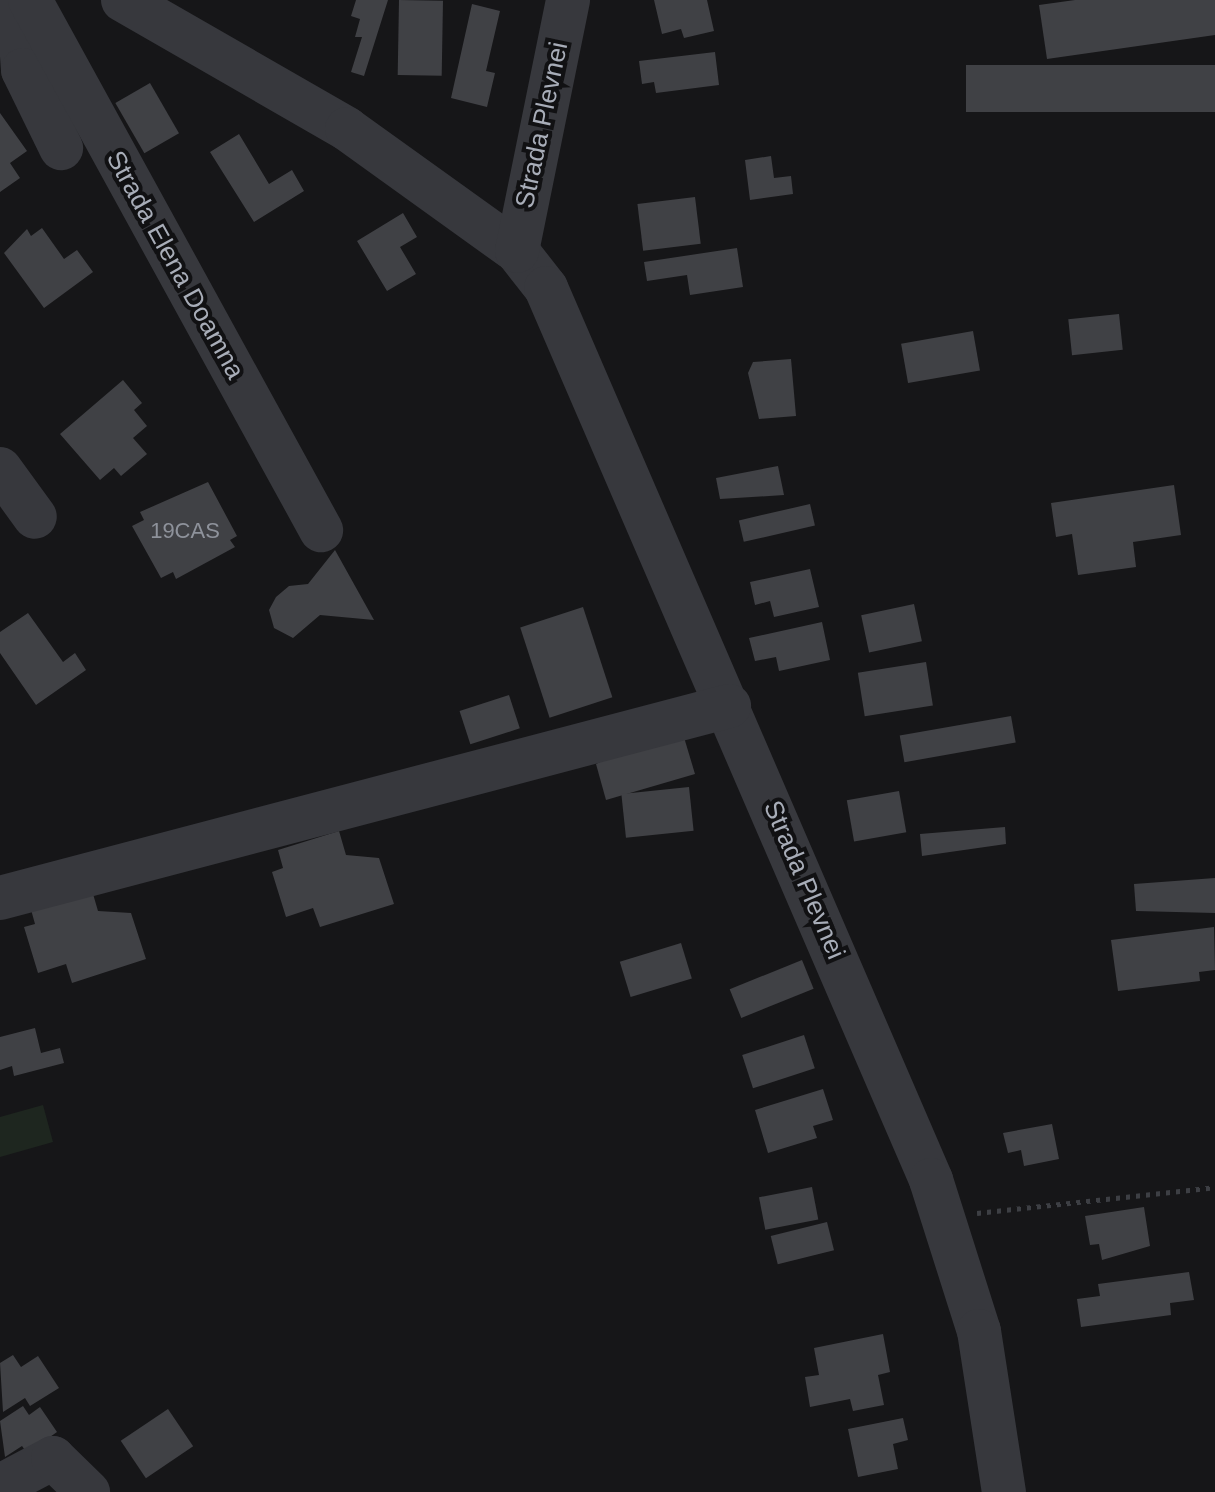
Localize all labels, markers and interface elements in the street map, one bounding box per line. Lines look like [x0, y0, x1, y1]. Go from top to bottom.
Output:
street label: Strada Plevnei [509, 39, 575, 211]
street label: Strada Elena Doamna [99, 146, 251, 384]
house number: 19CAS [150, 518, 220, 544]
street label: Strada Plevnei [757, 796, 851, 964]

